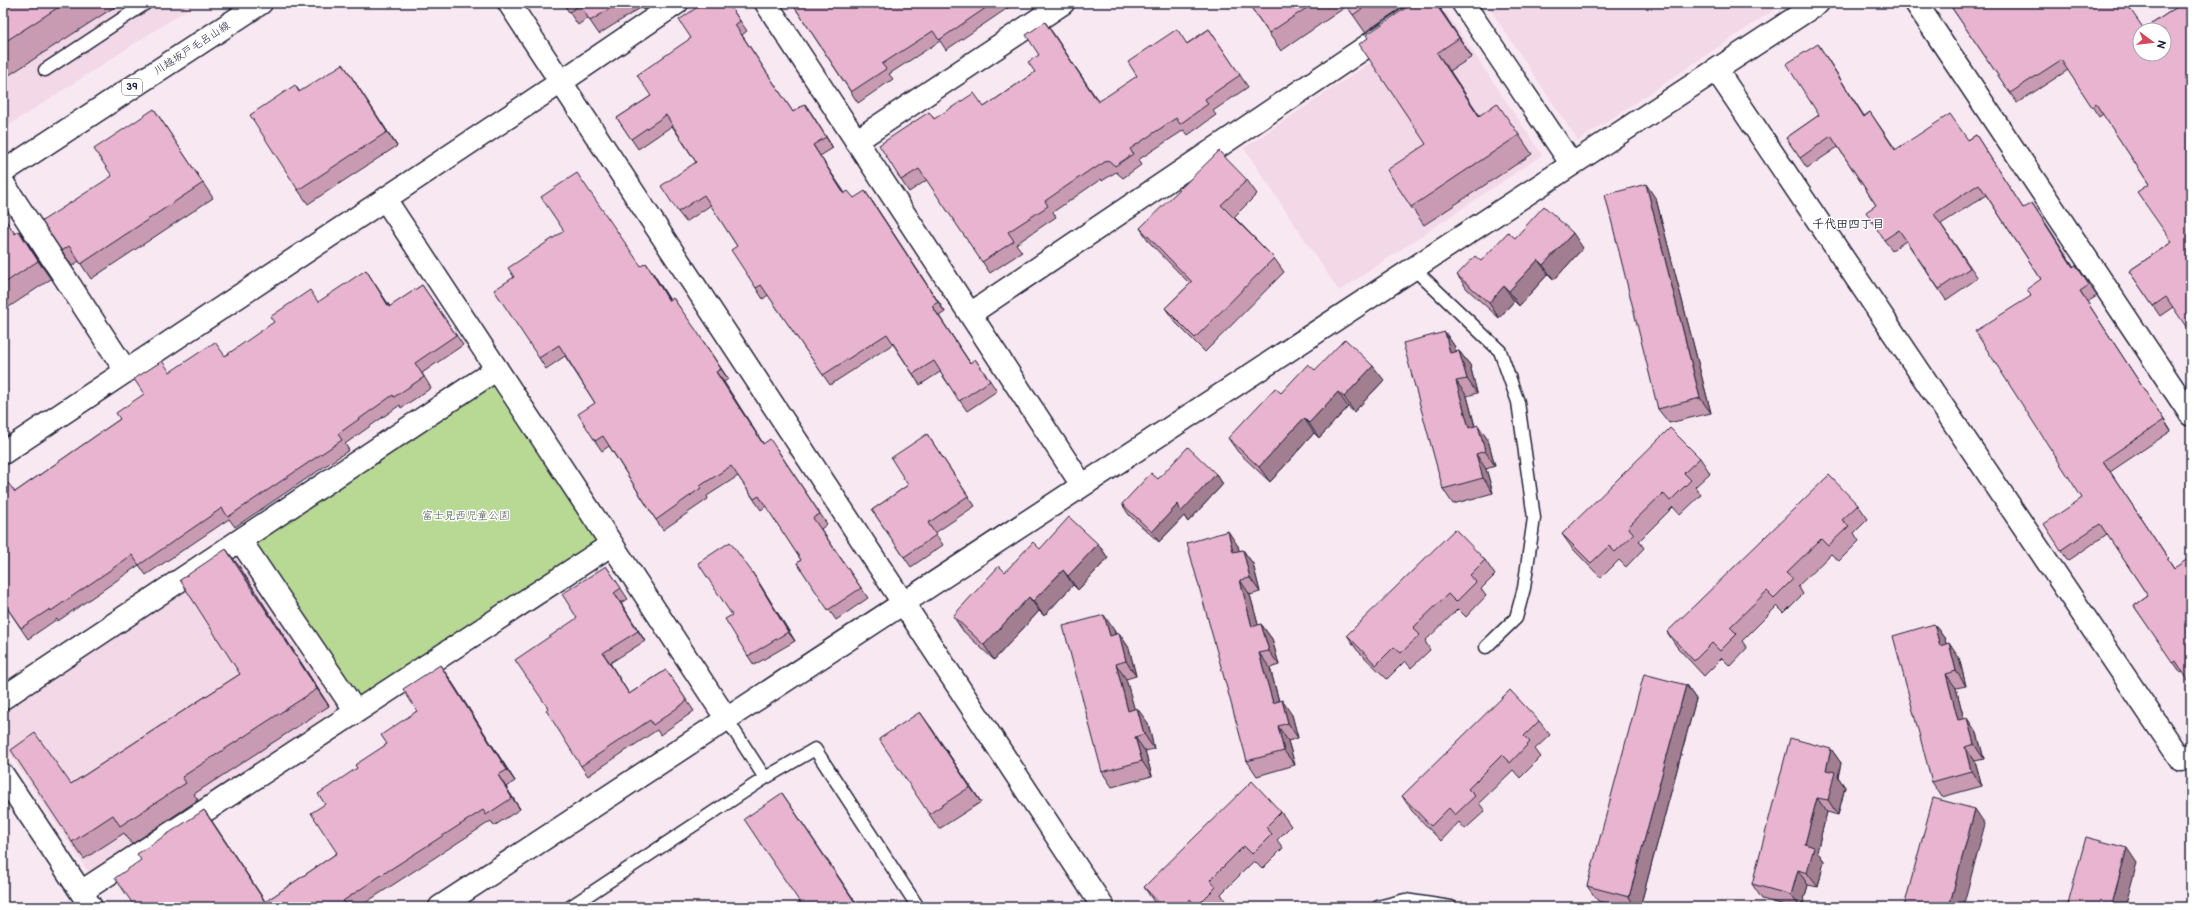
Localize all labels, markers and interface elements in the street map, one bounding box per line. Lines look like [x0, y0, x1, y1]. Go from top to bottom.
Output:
street label: 川越坂戸毛呂山線 [152, 19, 232, 77]
north arrow [2132, 22, 2172, 62]
text: N [2154, 39, 2169, 50]
road number: 39 [122, 79, 142, 95]
district label: 千代田四丁目 [1812, 217, 1884, 232]
park label: 富士見西児童公園 [422, 509, 510, 522]

